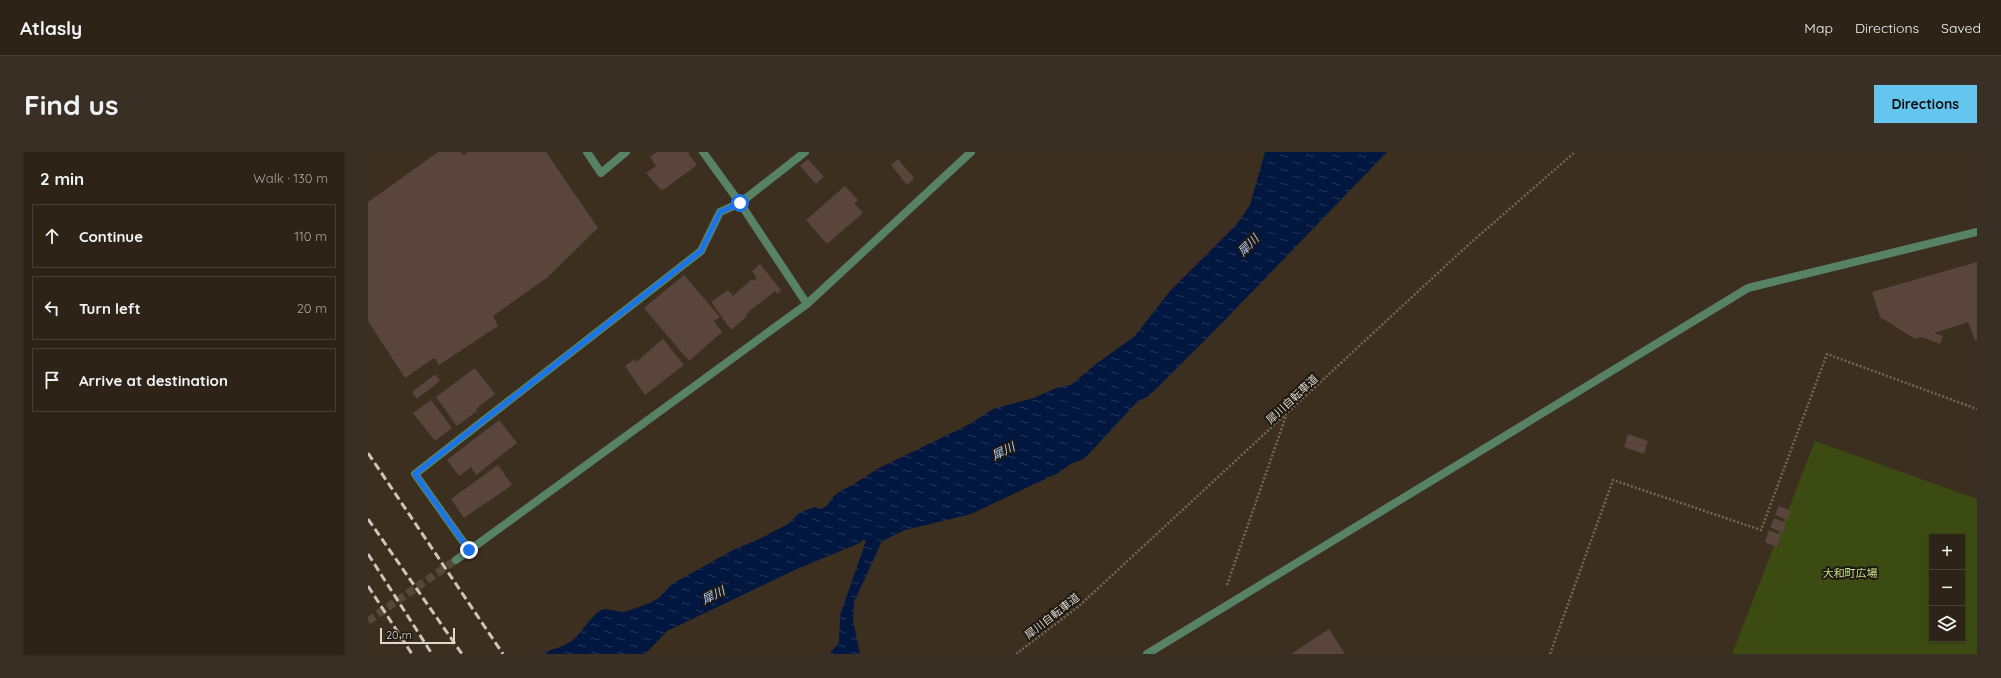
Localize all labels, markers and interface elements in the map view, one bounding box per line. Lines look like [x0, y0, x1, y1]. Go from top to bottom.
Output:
text: Atlasly [20, 16, 82, 40]
text: Map [1804, 19, 1833, 37]
text: Directions [1855, 19, 1919, 37]
text: Saved [1941, 19, 1981, 37]
button: Directions [1874, 85, 1977, 123]
text: Find us [24, 87, 118, 122]
text: 2 min [40, 168, 84, 189]
text: Walk · 130 m [253, 170, 328, 186]
route start [731, 194, 749, 212]
icon: ahead [41, 225, 63, 247]
text: Continue [79, 227, 143, 246]
text: 110 m [294, 228, 327, 244]
water label: 犀川 [1234, 230, 1263, 259]
icon: left [41, 297, 63, 319]
text: Turn left [79, 299, 141, 318]
text: 20 m [297, 300, 327, 316]
icon: arrive [41, 369, 63, 391]
text: Arrive at destination [79, 371, 228, 390]
street label: 犀川自転車道 [1263, 371, 1321, 427]
water label: 犀川 [989, 438, 1019, 463]
map controls [1929, 534, 1965, 642]
button: + [1929, 534, 1965, 570]
route end [460, 541, 478, 559]
park label: 大和町広場 [1823, 566, 1878, 580]
button: − [1929, 570, 1965, 606]
water label: 犀川 [699, 582, 729, 607]
street label: 犀川自転車道 [1022, 590, 1082, 642]
button: layers [1929, 606, 1965, 642]
scale bar [380, 626, 455, 645]
text: 20 m [386, 628, 412, 642]

